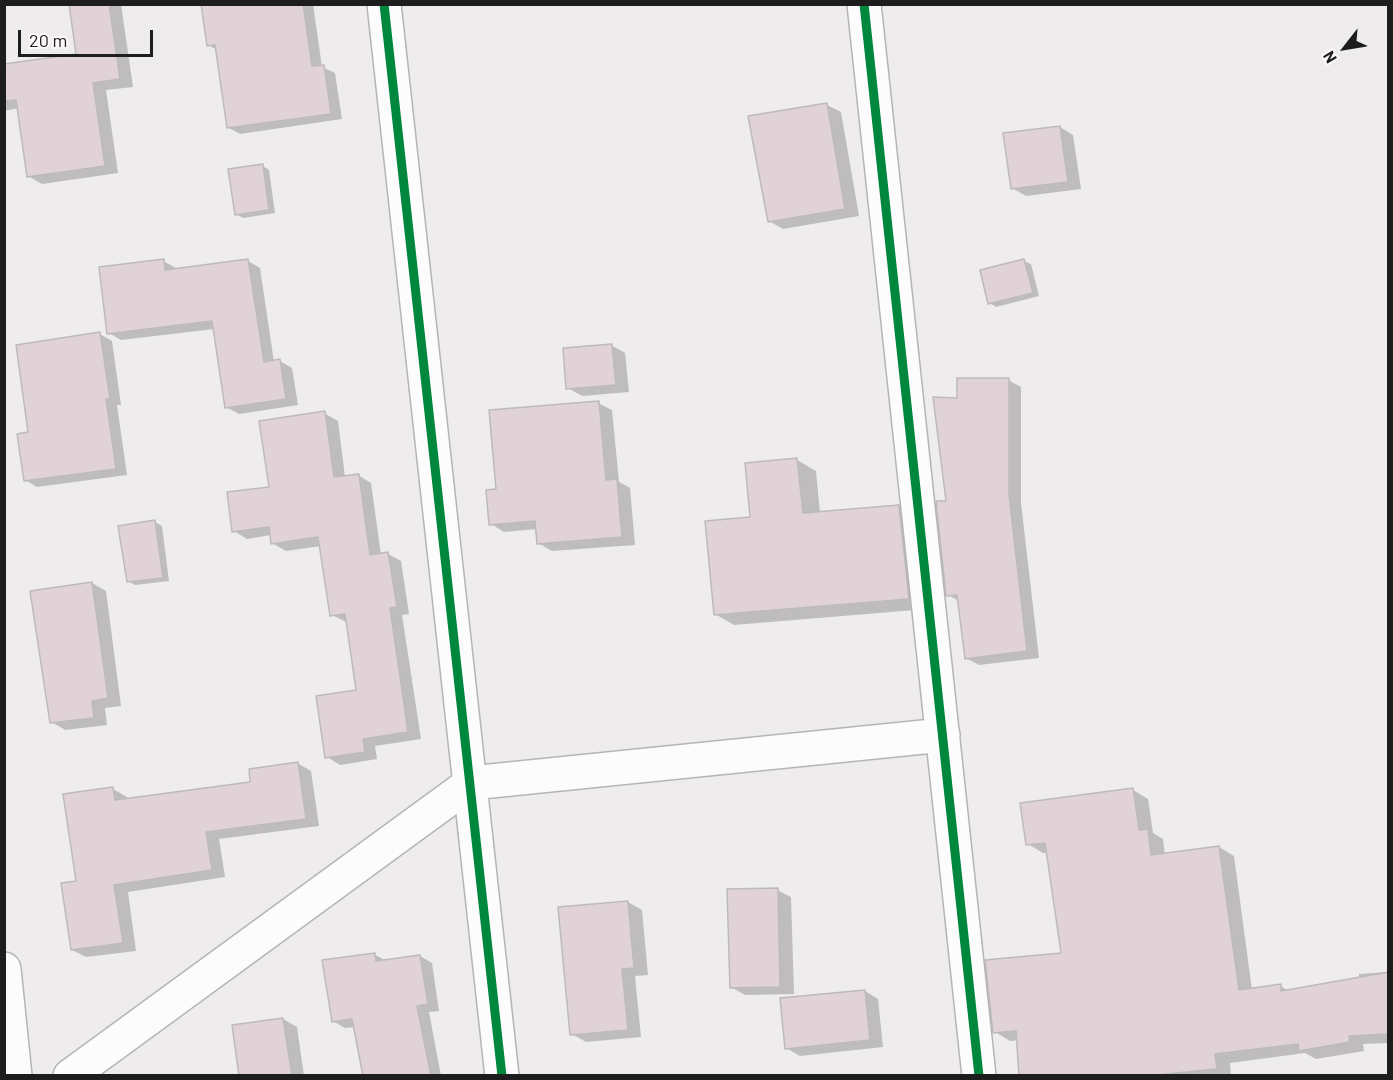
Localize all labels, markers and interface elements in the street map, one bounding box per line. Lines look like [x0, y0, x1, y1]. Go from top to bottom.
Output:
scale bar [21, 18, 156, 56]
north arrow [1315, 18, 1375, 78]
text: 20 m [29, 29, 67, 51]
text: N [1318, 48, 1340, 67]

